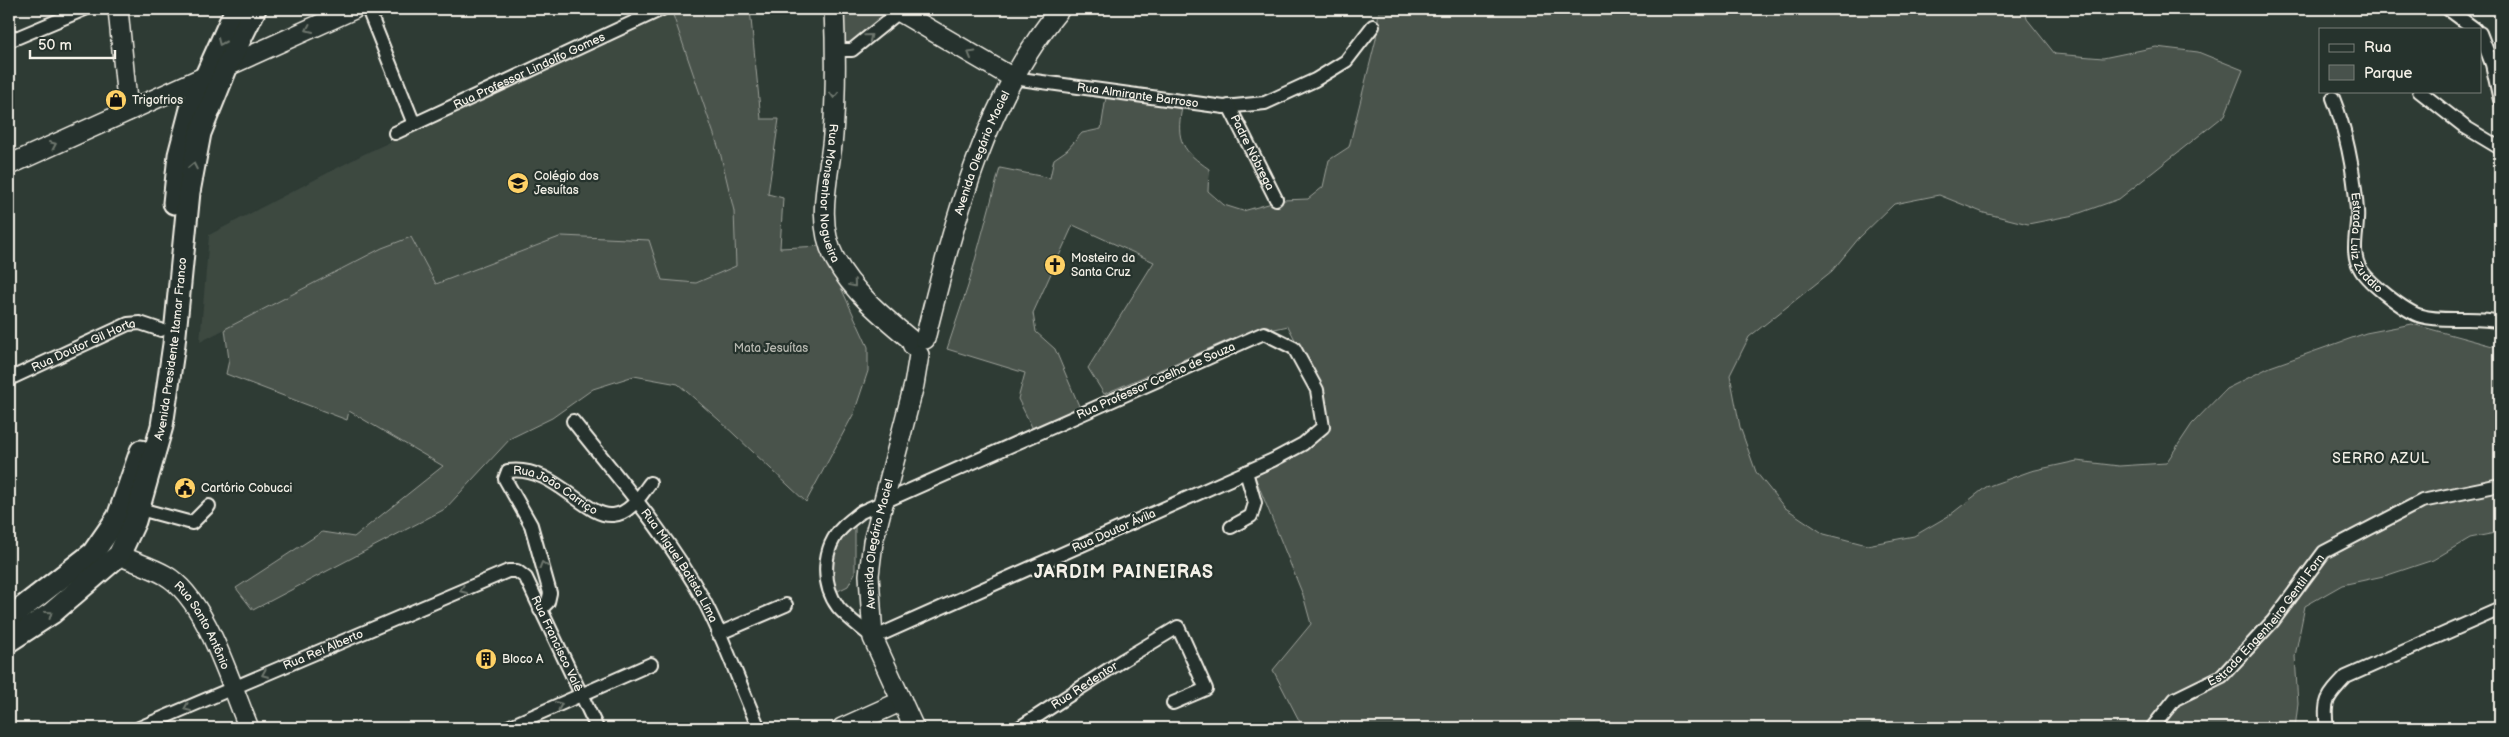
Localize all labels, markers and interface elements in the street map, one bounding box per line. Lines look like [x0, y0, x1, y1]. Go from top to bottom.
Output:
one-way arrow [305, 23, 314, 33]
scale bar [30, 28, 115, 60]
legend [2319, 28, 2482, 92]
street label: Rua Professor Lindolfo Gomes [451, 29, 608, 112]
one-way arrow [863, 33, 872, 42]
text: 50 m [38, 36, 72, 55]
one-way arrow [217, 37, 228, 46]
text: Rua [2364, 38, 2392, 57]
one-way arrow [967, 50, 976, 60]
text: Parque [2364, 64, 2413, 83]
street label: Rua Almirante Barroso [1076, 79, 1200, 111]
shop icon: Trigofrios [104, 88, 128, 112]
street label: Avenida Olegário Maciel [951, 88, 1013, 217]
one-way arrow [829, 91, 839, 99]
place label: Trigofrios [132, 93, 183, 108]
street label: Padre Nóbrega [1227, 112, 1278, 193]
street label: Rua Monsenhor Nogueira [817, 123, 843, 265]
one-way arrow [48, 141, 57, 151]
one-way arrow [188, 162, 198, 170]
place label: Colégio dos Jesuítas [534, 169, 599, 198]
school or university icon: Colégio dos Jesuítas [506, 171, 530, 195]
street label: Estrada Luiz Zuddio [2347, 191, 2386, 296]
place label: Mosteiro da Santa Cruz [1071, 251, 1135, 280]
church icon: Mosteiro da Santa Cruz [1043, 253, 1067, 277]
street label: Avenida Presidente Itamar Franco [151, 256, 190, 442]
one-way arrow [847, 278, 855, 287]
street label: Rua Doutor Gil Horta [29, 316, 136, 375]
street label: Rua Professor Coelho de Souza [1074, 339, 1238, 423]
park label: Mata Jesuítas [734, 341, 808, 356]
district label: SERRO AZUL [2332, 450, 2430, 467]
street label: Rua João Carriço [513, 463, 600, 518]
public building icon: Cartório Cobucci [173, 476, 197, 500]
street label: Avenida Olegário Maciel [861, 477, 897, 610]
place label: Cartório Cobucci [201, 481, 293, 496]
street label: Rua Doutor Ávila [1069, 504, 1158, 556]
street label: Rua Miguel Batista Lima [638, 506, 721, 625]
street label: Estrada Engenheiro Gentil Forn [2205, 551, 2328, 689]
one-way arrow [538, 562, 548, 570]
district label: JARDIM PAINEIRAS [1034, 562, 1214, 583]
street label: Rua Santo Antônio [171, 578, 233, 672]
one-way arrow [459, 584, 468, 595]
street label: Rua Francisco Valê [528, 593, 586, 694]
one-way arrow [43, 611, 53, 620]
street label: Rua Rei Alberto [281, 626, 365, 673]
building icon: Bloco A [474, 647, 498, 671]
place label: Bloco A [502, 652, 544, 667]
street label: Rua Redentor [1048, 658, 1121, 712]
one-way arrow [261, 668, 270, 679]
one-way arrow [554, 700, 563, 711]
one-way arrow [183, 701, 192, 712]

